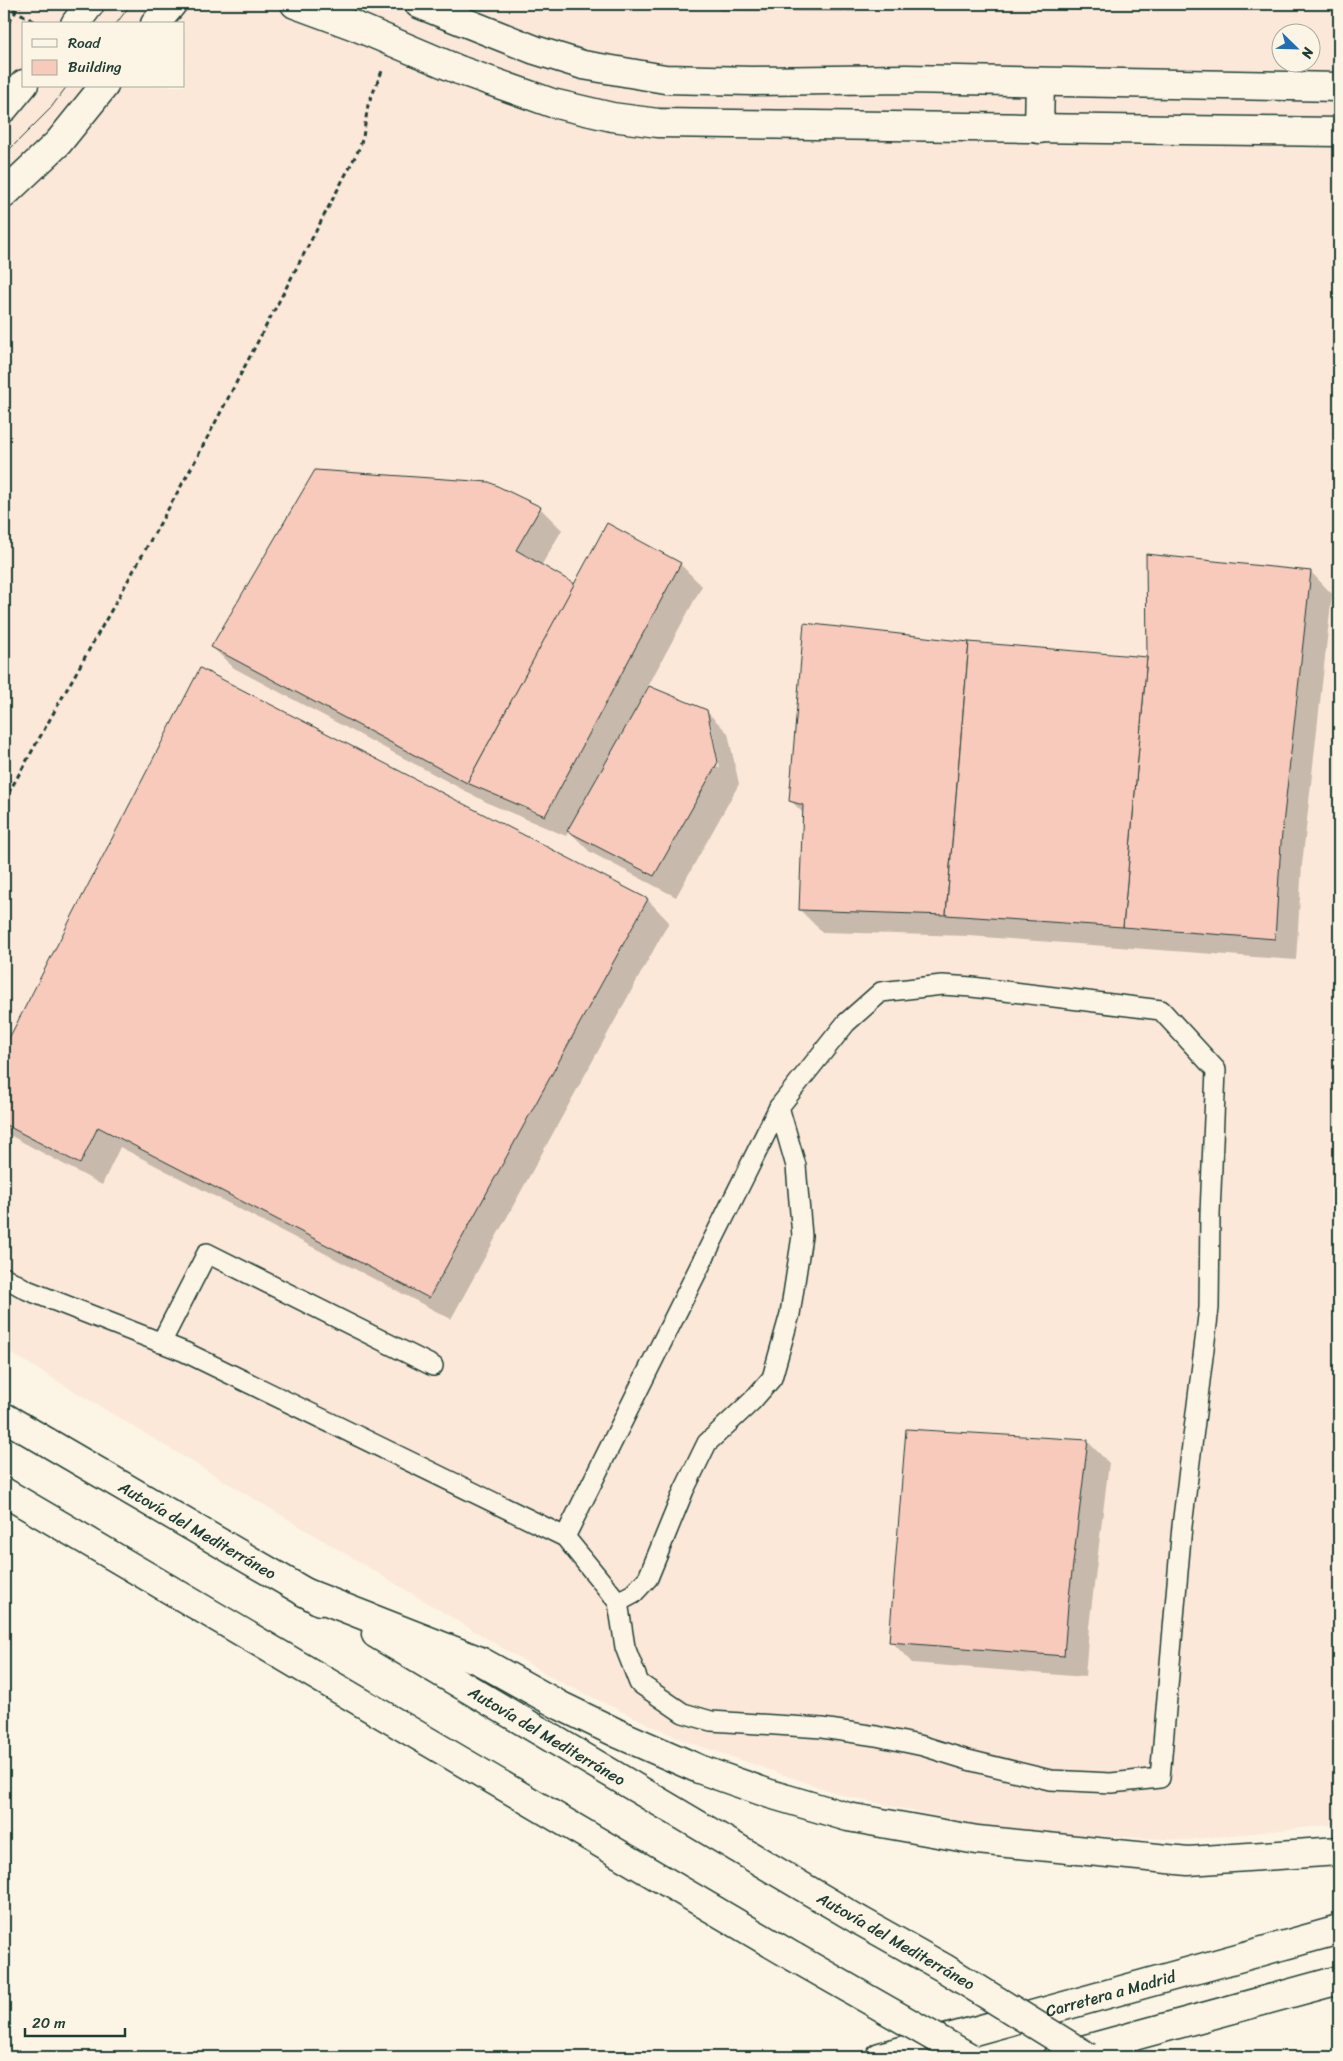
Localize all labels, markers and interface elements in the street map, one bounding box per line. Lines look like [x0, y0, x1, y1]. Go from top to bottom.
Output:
legend [22, 22, 185, 88]
north arrow [1270, 22, 1320, 72]
text: Road [68, 30, 101, 56]
text: N [1294, 43, 1321, 63]
text: Building [68, 54, 122, 80]
street label: Autovía del Mediterráneo [112, 1472, 282, 1587]
street label: Autovía del Mediterráneo [462, 1677, 631, 1793]
street label: Autovía del Mediterráneo [811, 1883, 981, 1998]
street label: Carretera a Madrid [1042, 1961, 1180, 2025]
scale bar [25, 2006, 125, 2038]
text: 20 m [32, 2010, 66, 2036]

